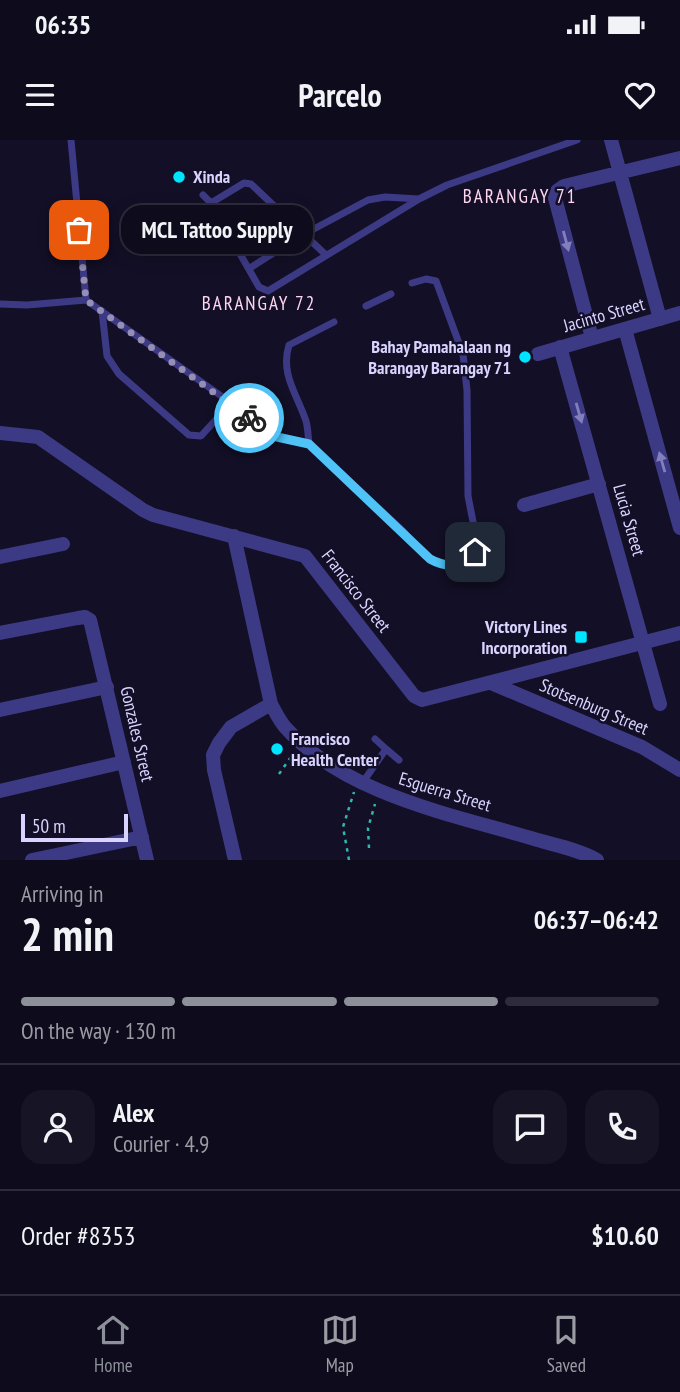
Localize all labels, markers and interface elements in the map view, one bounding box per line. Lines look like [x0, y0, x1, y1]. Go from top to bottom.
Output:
text: 06:35 [35, 8, 91, 41]
text: Parcelo [298, 74, 382, 116]
icon: menu [21, 76, 59, 114]
icon: heart [621, 76, 659, 114]
place label: Xinda [193, 165, 230, 188]
marker: Xinda [171, 169, 187, 185]
district label: BARANGAY 71 [463, 184, 577, 208]
pin [49, 200, 109, 260]
callout: MCL Tattoo Supply [121, 206, 314, 254]
icon: bag [60, 211, 98, 249]
text: MCL Tattoo Supply [141, 215, 293, 244]
one-way arrow [561, 230, 572, 252]
district label: BARANGAY 72 [202, 291, 316, 315]
street label: Jacinto Street [560, 292, 647, 337]
place label: Bahay Pamahalaan ng Barangay Barangay 71 [368, 335, 511, 379]
marker: Bahay Pamahalaan ng Barangay Barangay 71 [517, 349, 533, 365]
courier [214, 383, 284, 453]
icon: bike [230, 399, 268, 437]
one-way arrow [574, 403, 584, 424]
one-way arrow [656, 452, 666, 473]
street label: Lucia Street [608, 481, 651, 558]
pin [445, 522, 505, 582]
icon: home [456, 533, 494, 571]
street label: Francisco Street [317, 545, 396, 637]
place label: Victory Lines Incorporation [481, 615, 567, 659]
marker: Victory Lines Incorporation [573, 629, 589, 645]
street label: Stotsenburg Street [536, 673, 652, 740]
street label: Gonzales Street [115, 684, 160, 784]
place label: Francisco Health Center [291, 727, 379, 771]
marker: Francisco Health Center [269, 741, 285, 757]
street label: Esguerra Street [396, 767, 494, 816]
scale bar [21, 811, 128, 843]
text: 50 m [32, 814, 66, 838]
text: Arriving in [21, 879, 103, 908]
text: 06:37–06:42 [534, 903, 659, 936]
text: 2 min [21, 904, 114, 964]
text: On the way · 130 m [21, 1016, 176, 1045]
button: person [21, 1090, 95, 1164]
button: chat [493, 1090, 567, 1164]
button: phone [585, 1090, 659, 1164]
text: Alex [113, 1096, 154, 1129]
text: Courier · 4.9 [113, 1129, 209, 1158]
text: Order #8353 [21, 1219, 136, 1252]
text: $10.60 [591, 1219, 659, 1252]
tab: Home [94, 1311, 133, 1377]
tab: Map [321, 1311, 359, 1377]
tab: Saved [547, 1311, 586, 1377]

